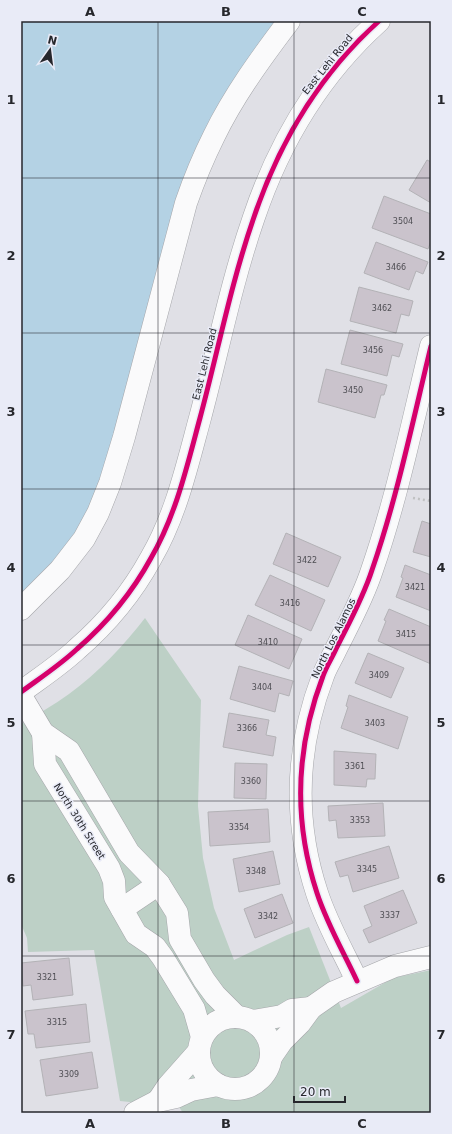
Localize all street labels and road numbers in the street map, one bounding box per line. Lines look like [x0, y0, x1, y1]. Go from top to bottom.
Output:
street label: East Lehi Road [300, 32, 355, 96]
street label: East Lehi Road [190, 327, 219, 401]
street label: North Los Alamos [309, 596, 358, 680]
street label: North 30th Street [52, 781, 108, 861]

